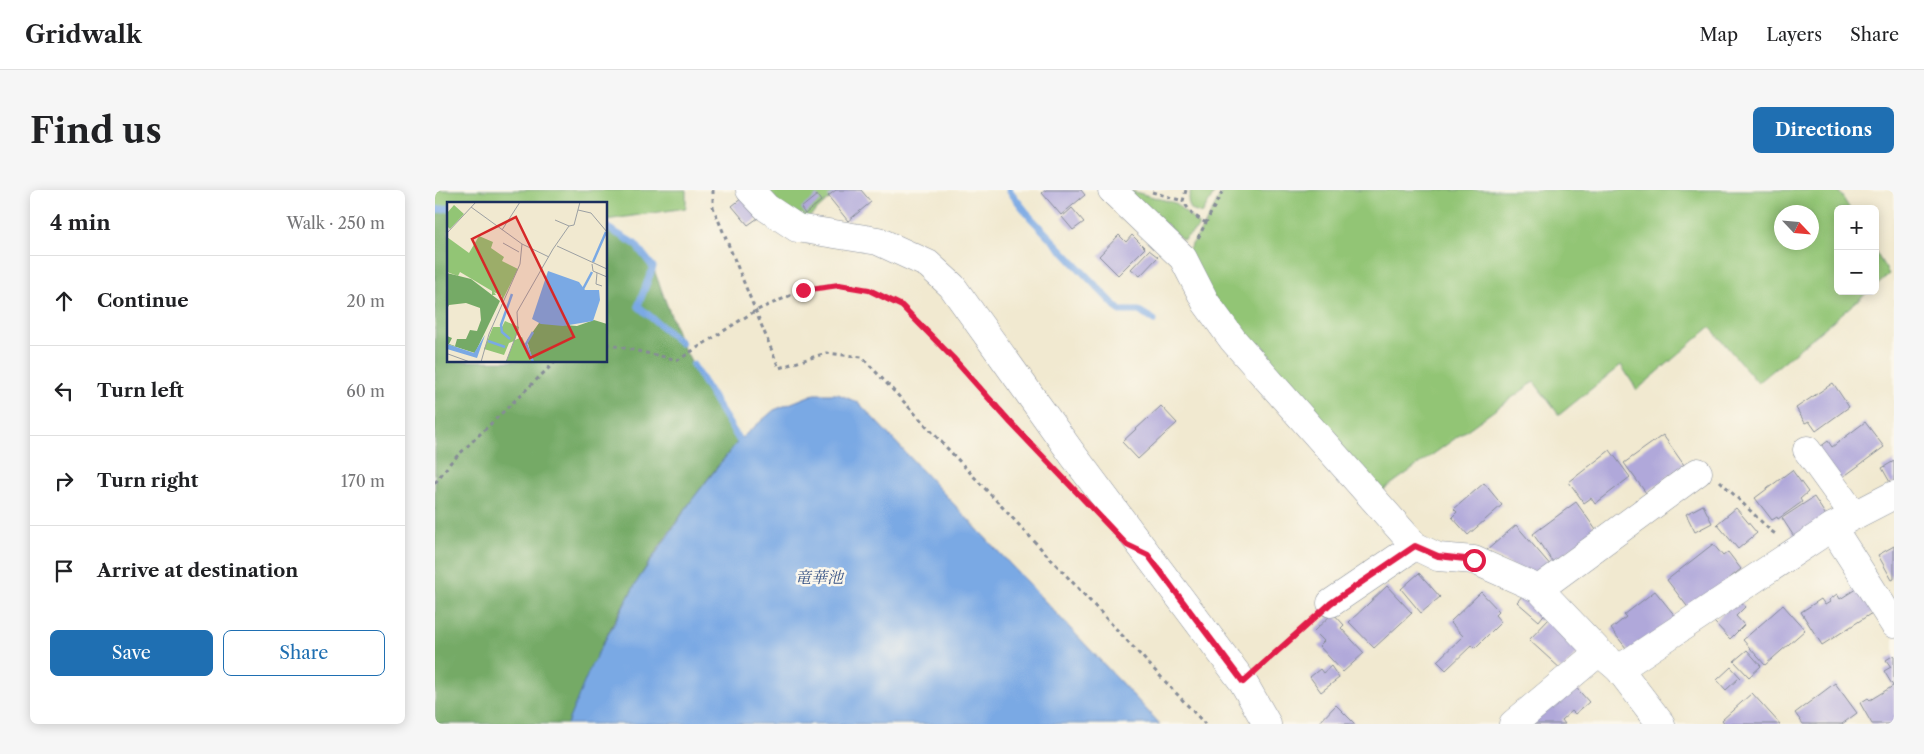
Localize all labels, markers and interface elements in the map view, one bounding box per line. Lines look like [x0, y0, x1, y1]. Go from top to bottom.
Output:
text: Gridwalk [25, 20, 142, 49]
text: Map [1700, 24, 1738, 46]
text: Layers [1766, 24, 1822, 46]
text: Share [1850, 24, 1899, 46]
button: Directions [1753, 107, 1894, 153]
text: Find us [30, 109, 162, 152]
inset map [447, 202, 607, 362]
north arrow [1774, 205, 1819, 250]
map controls [1834, 205, 1879, 295]
button: + [1834, 205, 1879, 250]
text: 4 min [50, 210, 111, 235]
text: Walk · 250 m [287, 213, 385, 233]
button: − [1834, 250, 1879, 295]
route end [792, 279, 815, 302]
icon: ahead [50, 287, 78, 315]
text: Continue [97, 289, 189, 312]
text: 20 m [346, 291, 385, 311]
icon: left [50, 377, 78, 405]
text: Turn left [97, 379, 184, 402]
text: 60 m [346, 381, 385, 401]
icon: right [50, 467, 78, 495]
text: Turn right [97, 469, 198, 492]
text: 170 m [341, 471, 385, 491]
route start [1463, 549, 1486, 572]
icon: arrive [50, 557, 78, 585]
text: Arrive at destination [97, 559, 298, 582]
water label: 竜華池 [795, 567, 845, 587]
button: Save [50, 630, 213, 676]
button: Share [223, 630, 385, 676]

